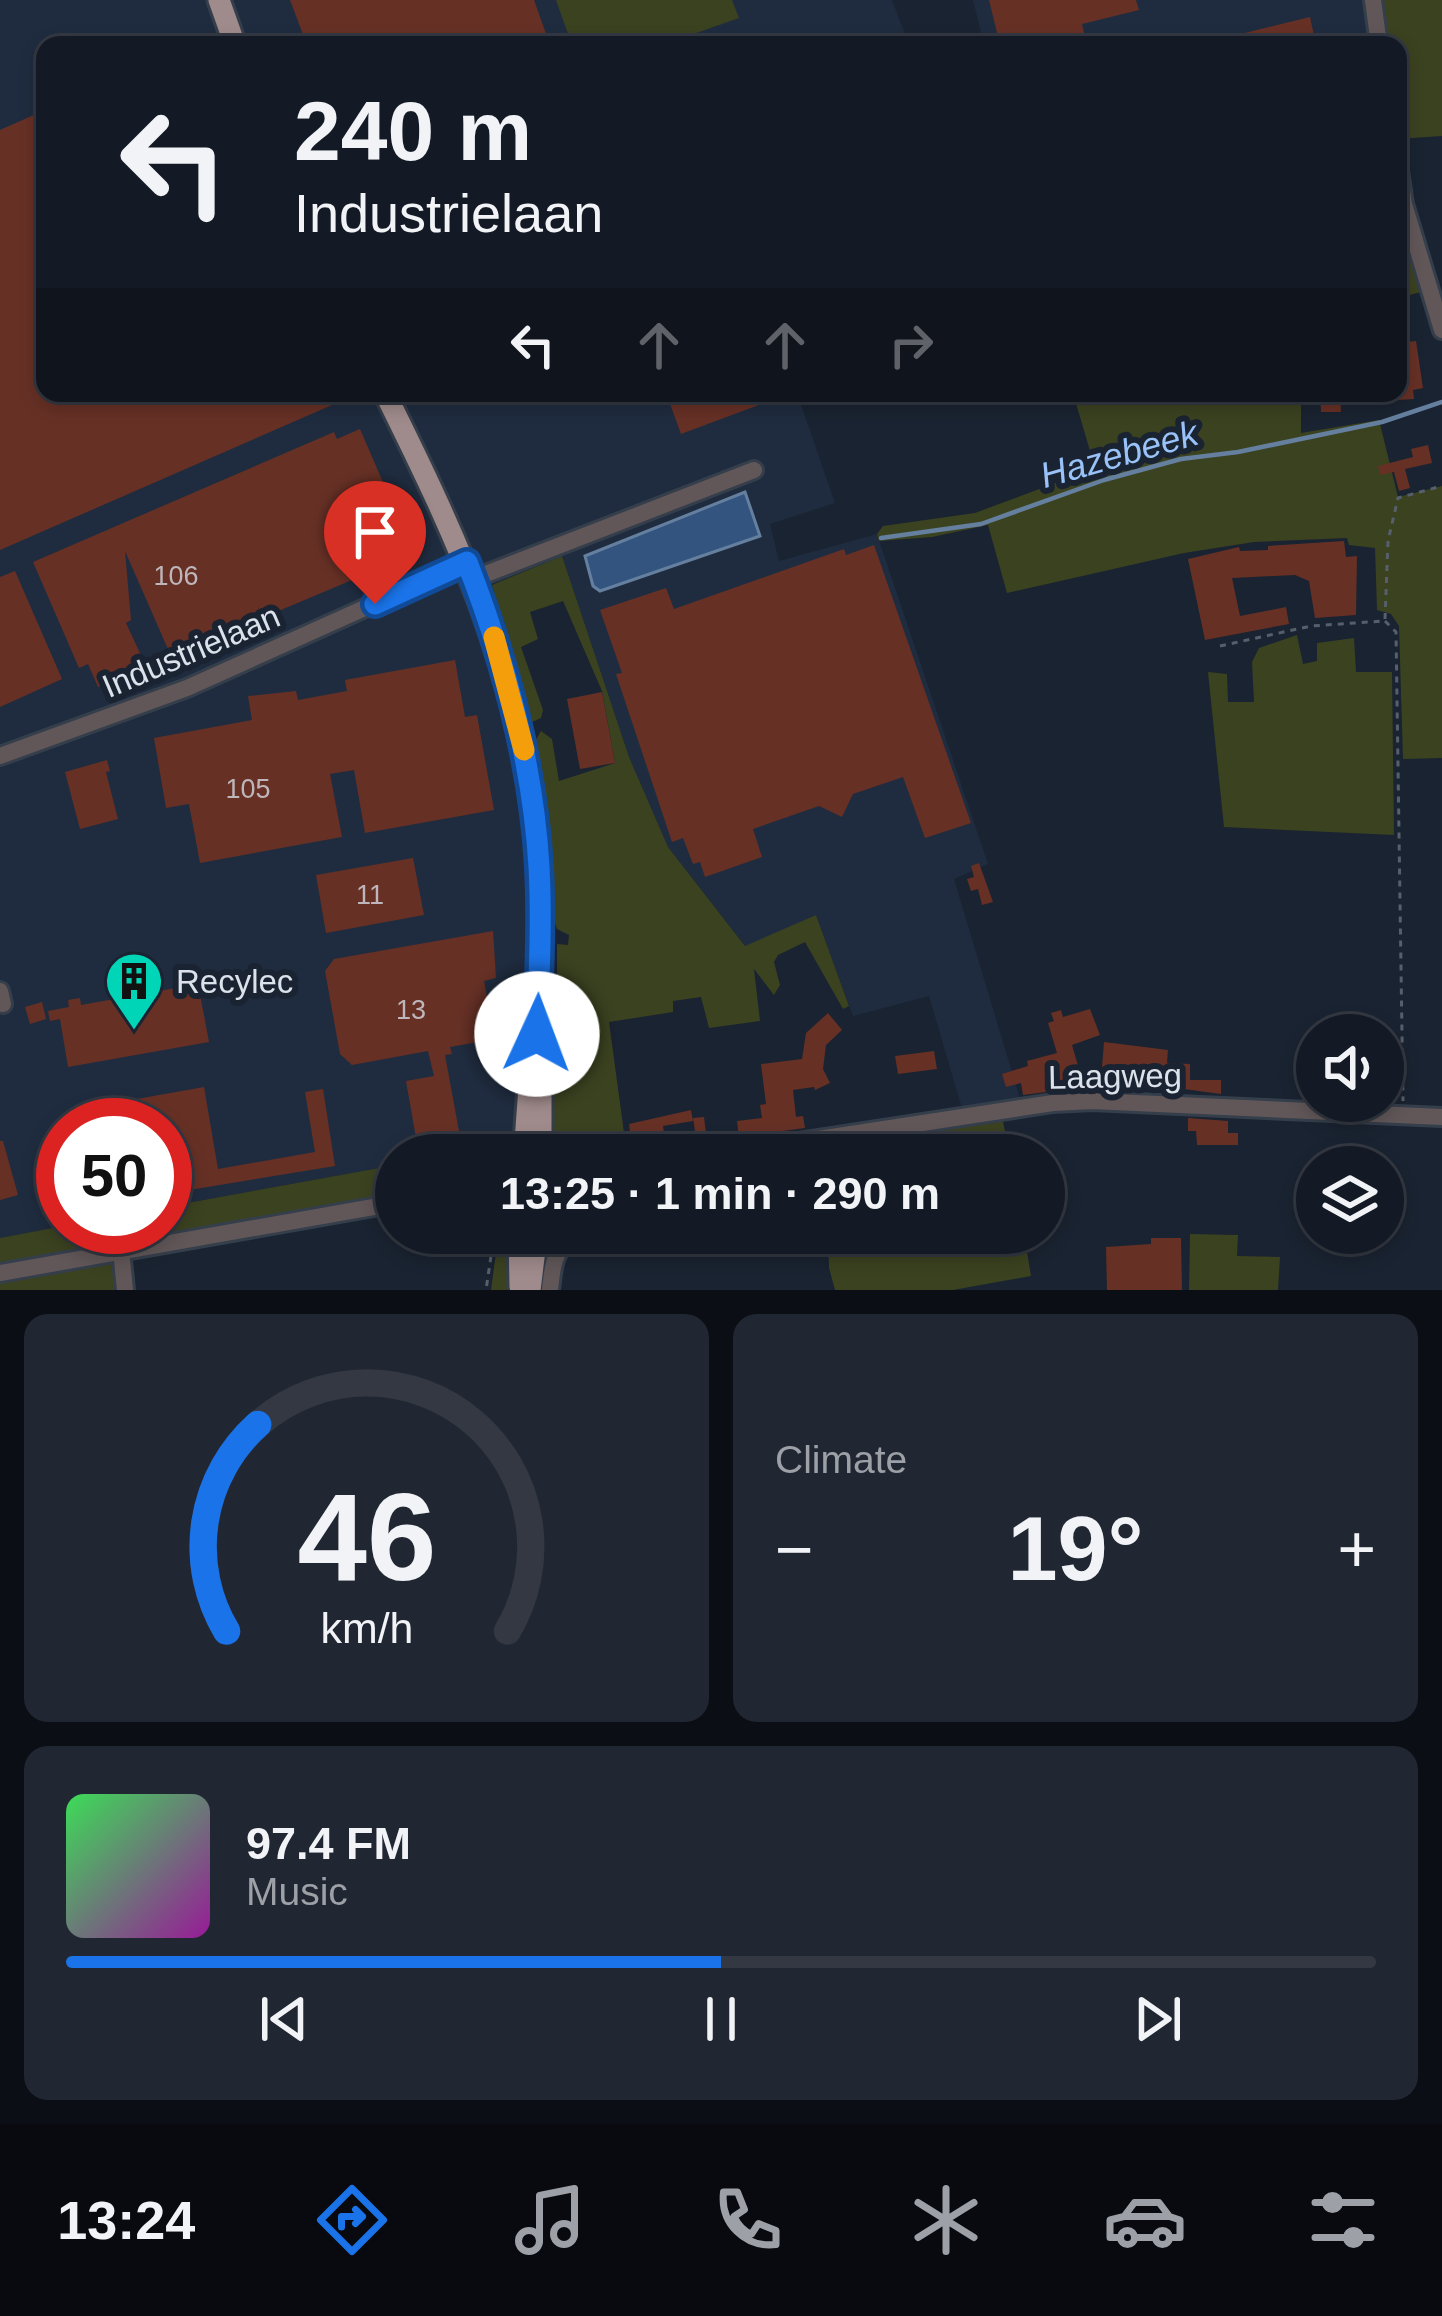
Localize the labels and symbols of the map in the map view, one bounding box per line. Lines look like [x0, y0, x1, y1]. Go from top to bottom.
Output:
water label: Hazebeek [1035, 411, 1204, 496]
pin [324, 481, 426, 604]
house number: 106 [153, 561, 199, 591]
street label: Industrielaan [97, 597, 285, 705]
house number: 105 [225, 774, 271, 804]
house number: 11 [356, 880, 384, 910]
building icon: Recylec [103, 950, 165, 1032]
place label: Recylec [176, 963, 293, 1000]
position arrow [474, 971, 600, 1097]
house number: 13 [396, 995, 426, 1025]
street label: Laagweg [1048, 1056, 1182, 1096]
speed limit sign: 50 [36, 1098, 192, 1254]

